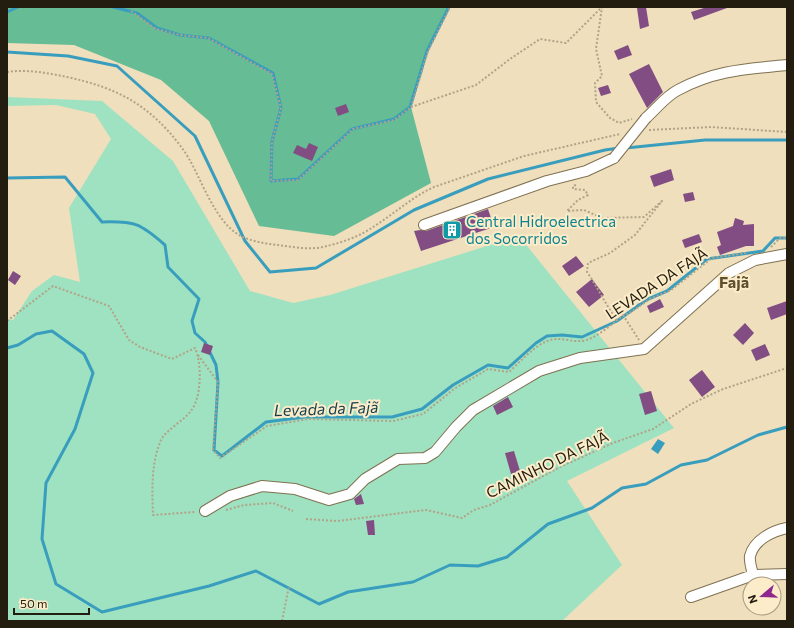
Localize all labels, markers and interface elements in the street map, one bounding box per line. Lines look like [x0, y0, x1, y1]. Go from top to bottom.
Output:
place label: Central Hidroelectrica dos Socorridos [466, 212, 616, 247]
building icon: Central Hidroelectrica dos Socorridos [441, 219, 463, 241]
street label: LEVADA DA FAJÃ [602, 243, 710, 323]
district label: Fajã [719, 272, 749, 291]
water label: Levada da Fajã [273, 397, 379, 419]
street label: CAMINHO DA FAJÃ [483, 427, 611, 501]
north arrow [742, 576, 782, 616]
scale bar [14, 590, 89, 616]
text: N [745, 593, 760, 605]
text: 50 m [20, 596, 48, 610]

